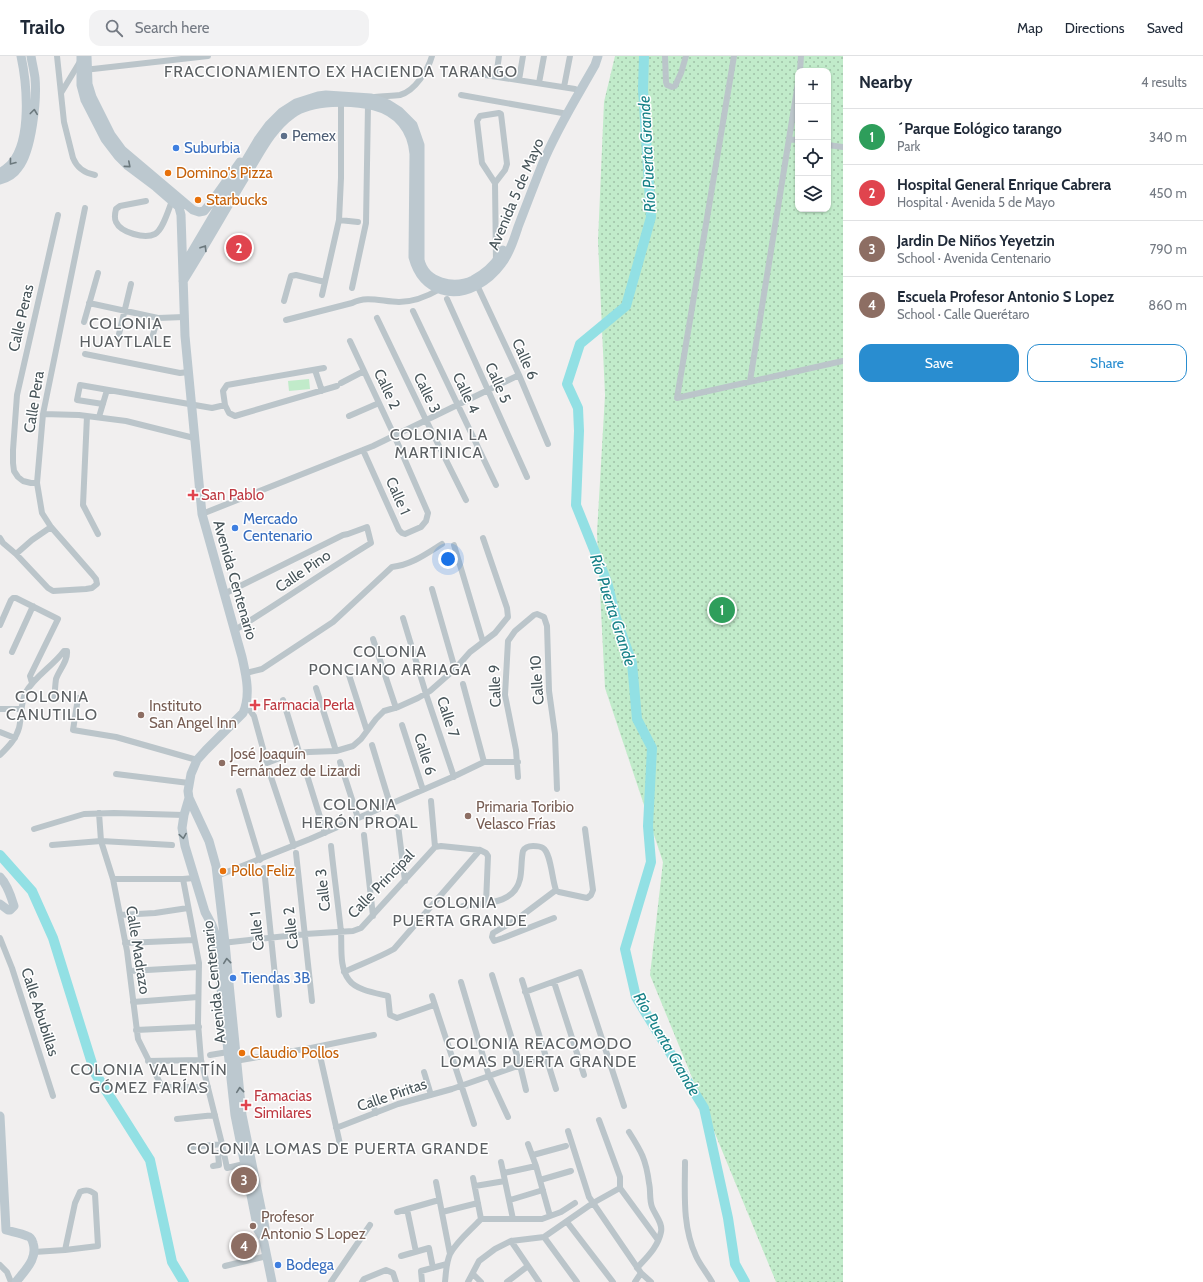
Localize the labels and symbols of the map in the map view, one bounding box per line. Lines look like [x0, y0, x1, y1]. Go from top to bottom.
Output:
district label: FRACCIONAMIENTO EX HACIENDA TARANGO [164, 62, 518, 81]
water label: Río Puerta Grande [634, 95, 660, 213]
one-way arrow [29, 109, 38, 115]
place label: Pemex [292, 127, 336, 145]
marker: Pemex [279, 131, 289, 141]
street label: Avenida 5 de Mayo [484, 135, 548, 253]
place label: Suburbia [184, 139, 241, 157]
marker: Suburbia [171, 143, 181, 153]
one-way arrow [10, 157, 17, 164]
one-way arrow [123, 161, 130, 168]
place label: Domino's Pizza [176, 164, 274, 182]
marker: Domino's Pizza [163, 168, 173, 178]
place label: Starbucks [206, 191, 267, 209]
marker: Starbucks [193, 195, 203, 205]
pin: 2 [226, 233, 252, 263]
one-way arrow [199, 245, 207, 252]
street label: Calle Peras [5, 283, 37, 353]
district label: COLONIA HUAYTLALE [80, 314, 172, 351]
street label: Calle 6 [508, 336, 542, 382]
street label: Calle 5 [481, 360, 515, 406]
street label: Calle 2 [370, 366, 404, 412]
street label: Calle Pera [20, 369, 48, 434]
street label: Calle 3 [410, 370, 444, 416]
street label: Calle 4 [449, 370, 483, 417]
district label: COLONIA LA MARTINICA [390, 425, 488, 462]
street label: Calle 1 [382, 474, 414, 518]
place label: San Pablo [201, 486, 264, 504]
marker: San Pablo [188, 490, 198, 500]
place label: Mercado Centenario [243, 510, 312, 545]
street label: Avenida Centenario [209, 518, 261, 642]
marker: Mercado Centenario [230, 523, 240, 533]
street label: Calle Pino [272, 546, 334, 596]
your location [438, 549, 458, 569]
water label: Río Puerta Grande [586, 552, 640, 668]
pin: 1 [709, 595, 735, 625]
district label: COLONIA PONCIANO ARRIAGA [308, 642, 472, 679]
street label: Calle 10 [526, 654, 548, 706]
street label: Calle 9 [485, 664, 505, 708]
district label: COLONIA CANUTILLO [6, 687, 98, 724]
street label: Calle 7 [433, 694, 463, 740]
place label: Farmacia Perla [263, 696, 355, 714]
place label: Instituto San Angel Inn [149, 697, 237, 732]
marker: Farmacia Perla [250, 700, 260, 710]
marker: Instituto San Angel Inn [136, 710, 146, 720]
street label: Calle 6 [410, 731, 440, 777]
place label: José Joaquín Fernández de Lizardi [229, 745, 360, 780]
marker: José Joaquín Fernández de Lizardi [217, 758, 227, 768]
district label: COLONIA HERÓN PROAL [302, 795, 418, 832]
place label: Primaria Toribio Velasco Frías [476, 798, 574, 833]
marker: Primaria Toribio Velasco Frías [463, 811, 473, 821]
one-way arrow [178, 833, 187, 839]
street label: Calle Principal [344, 846, 418, 922]
place label: Pollo Feliz [231, 862, 295, 880]
marker: Pollo Feliz [218, 866, 228, 876]
street label: Calle 3 [312, 868, 334, 912]
district label: COLONIA PUERTA GRANDE [392, 893, 528, 930]
street label: Calle Madrazo [122, 905, 154, 995]
street label: Calle 2 [280, 906, 302, 950]
street label: Calle 1 [246, 910, 268, 952]
street label: Avenida Centenario [199, 920, 229, 1044]
one-way arrow [223, 958, 232, 964]
street label: Calle Abubillas [17, 966, 63, 1058]
place label: Tiendas 3B [241, 969, 310, 987]
marker: Tiendas 3B [228, 973, 238, 983]
water label: Río Puerta Grande [630, 989, 704, 1099]
district label: COLONIA REACOMODO LOMAS PUERTA GRANDE [441, 1034, 637, 1071]
place label: Claudio Pollos [250, 1044, 339, 1062]
marker: Claudio Pollos [237, 1048, 247, 1058]
district label: COLONIA VALENTÍN GÓMEZ FARÍAS [70, 1060, 228, 1097]
street label: Calle Piritas [355, 1075, 429, 1115]
one-way arrow [236, 1087, 245, 1093]
place label: Famacias Similares [254, 1087, 312, 1122]
marker: Famacias Similares [241, 1100, 251, 1110]
district label: COLONIA LOMAS DE PUERTA GRANDE [187, 1139, 489, 1158]
pin: 3 [231, 1165, 257, 1195]
place label: Profesor Antonio S Lopez [261, 1208, 366, 1243]
marker: Profesor Antonio S Lopez [248, 1221, 258, 1231]
pin: 4 [231, 1231, 257, 1261]
place label: Bodega [286, 1256, 335, 1274]
marker: Bodega [273, 1260, 283, 1270]

